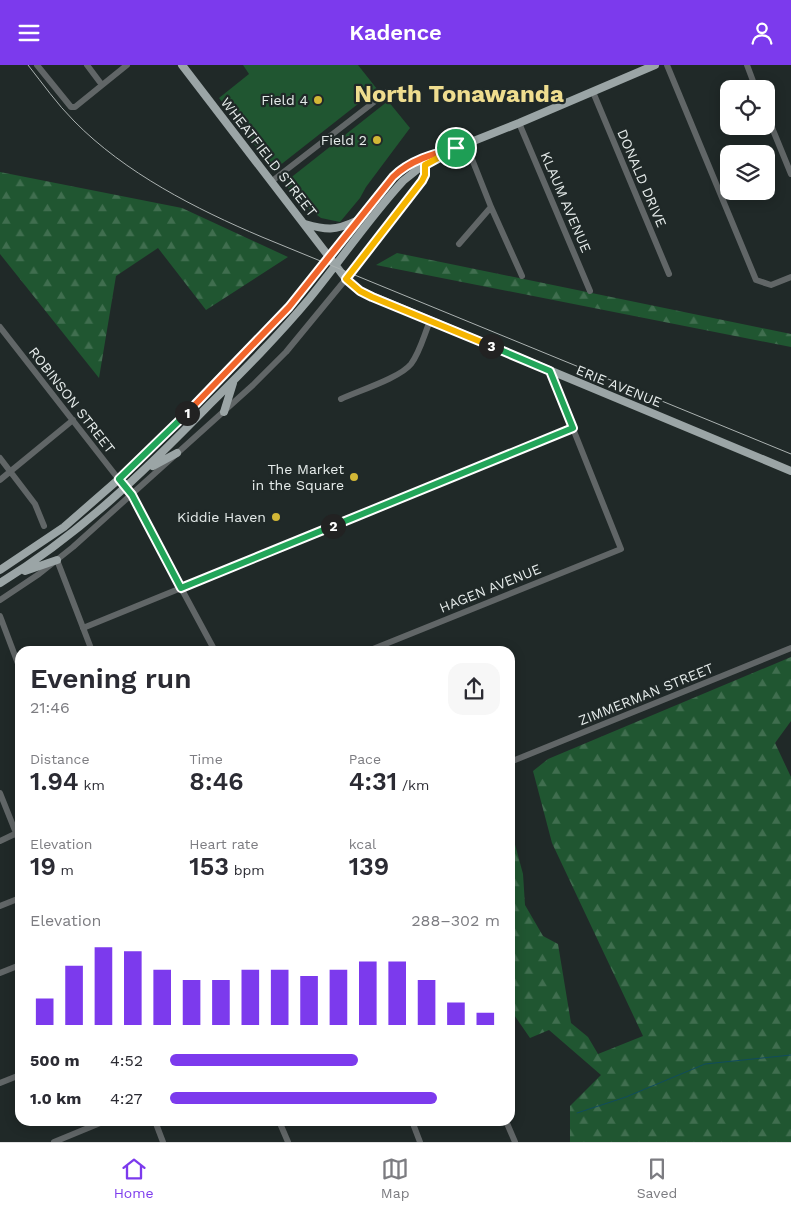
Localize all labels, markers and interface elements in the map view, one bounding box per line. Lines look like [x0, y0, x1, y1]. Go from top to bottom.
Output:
icon: menu [15, 19, 43, 47]
icon: person [748, 19, 776, 47]
text: Kadence [349, 20, 442, 45]
district label: North Tonawanda [354, 80, 564, 108]
map controls [720, 80, 775, 200]
button: locate [720, 80, 775, 135]
place label: Field 4 [261, 92, 308, 108]
street label: WHEATFIELD STREET [218, 94, 321, 220]
marker: Field 4 [312, 94, 324, 106]
pin [435, 127, 477, 169]
street label: DONALD DRIVE [614, 127, 670, 229]
place label: Field 2 [321, 132, 367, 148]
marker: Field 2 [371, 134, 383, 146]
icon: arrive [442, 134, 470, 162]
button: layers [720, 145, 775, 200]
street label: KLAUM AVENUE [538, 149, 595, 255]
pin: 3 [478, 333, 504, 359]
text: 3 [487, 338, 496, 354]
street label: ROBINSON STREET [26, 344, 119, 457]
street label: ERIE AVENUE [574, 362, 664, 410]
pin: 1 [174, 401, 200, 425]
text: 1 [184, 405, 191, 421]
place label: The Market in the Square [252, 461, 344, 493]
marker: The Market in the Square [348, 471, 360, 483]
place label: Kiddie Haven [177, 509, 266, 525]
marker: Kiddie Haven [270, 511, 282, 523]
pin: 2 [320, 513, 346, 539]
text: 2 [329, 518, 338, 534]
street label: HAGEN AVENUE [437, 560, 543, 616]
street label: ZIMMERMAN STREET [576, 659, 716, 728]
text: Evening run [30, 662, 191, 695]
button: share [448, 663, 500, 715]
text: 21:46 [30, 698, 70, 717]
text: Distance [30, 751, 90, 767]
text: Time [189, 751, 223, 767]
text: Pace [349, 751, 381, 767]
text: 1.94 [30, 767, 79, 796]
text: 8:46 [189, 767, 244, 796]
text: 4:31 [349, 767, 397, 796]
text: km [79, 777, 105, 793]
text: /km [397, 777, 429, 793]
text: Elevation [30, 836, 93, 852]
text: Heart rate [189, 836, 259, 852]
text: kcal [349, 836, 376, 852]
text: 19 [30, 852, 56, 881]
text: 153 [189, 852, 229, 881]
text: 139 [349, 852, 389, 881]
text: m [56, 862, 74, 878]
text: bpm [229, 862, 265, 878]
text: Elevation [30, 911, 101, 930]
text: 288–302 m [411, 911, 500, 930]
text: 500 m [30, 1051, 80, 1070]
text: 4:52 [110, 1051, 143, 1070]
text: 1.0 km [30, 1089, 81, 1108]
text: 4:27 [110, 1089, 143, 1108]
tab: Home [114, 1155, 154, 1201]
tab: Map [381, 1155, 409, 1201]
tab: Saved [637, 1155, 677, 1201]

